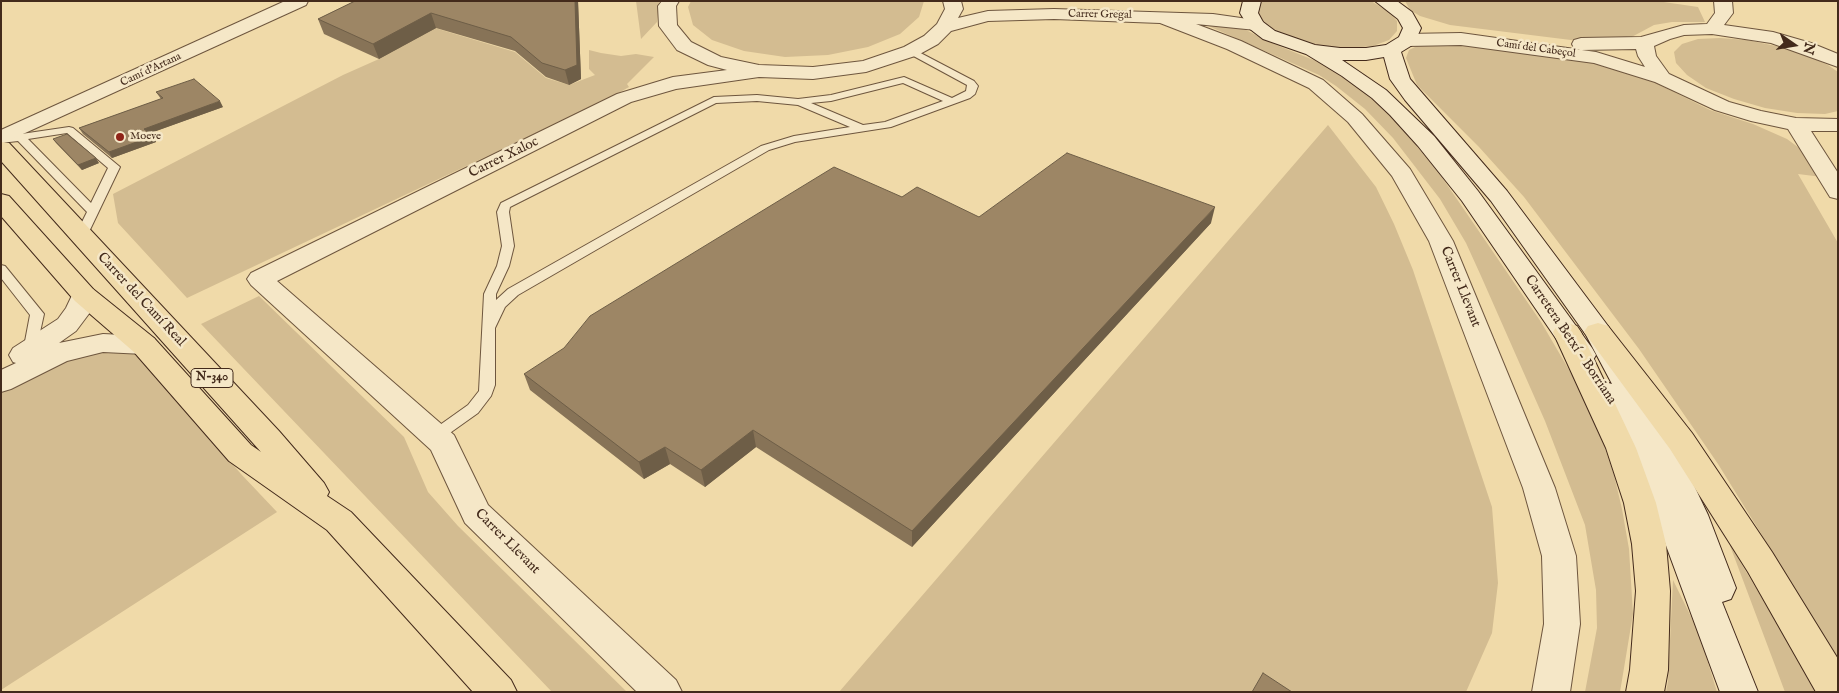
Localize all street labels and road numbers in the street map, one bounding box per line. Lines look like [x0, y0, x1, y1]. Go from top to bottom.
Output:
street label: Carrer Gregal [1068, 8, 1132, 22]
street label: Camí del Cabeçol [1495, 37, 1577, 61]
street label: Camí d'Artana [119, 50, 183, 90]
street label: Carrer Xaloc [466, 134, 542, 182]
street label: Carrer Llevant [1436, 244, 1484, 330]
street label: Carrer del Camí Real [93, 250, 189, 350]
street label: Carretera Betxí - Borriana [1520, 272, 1620, 408]
road number: N-340 [191, 368, 233, 388]
street label: Carrer Llevant [471, 506, 543, 578]

